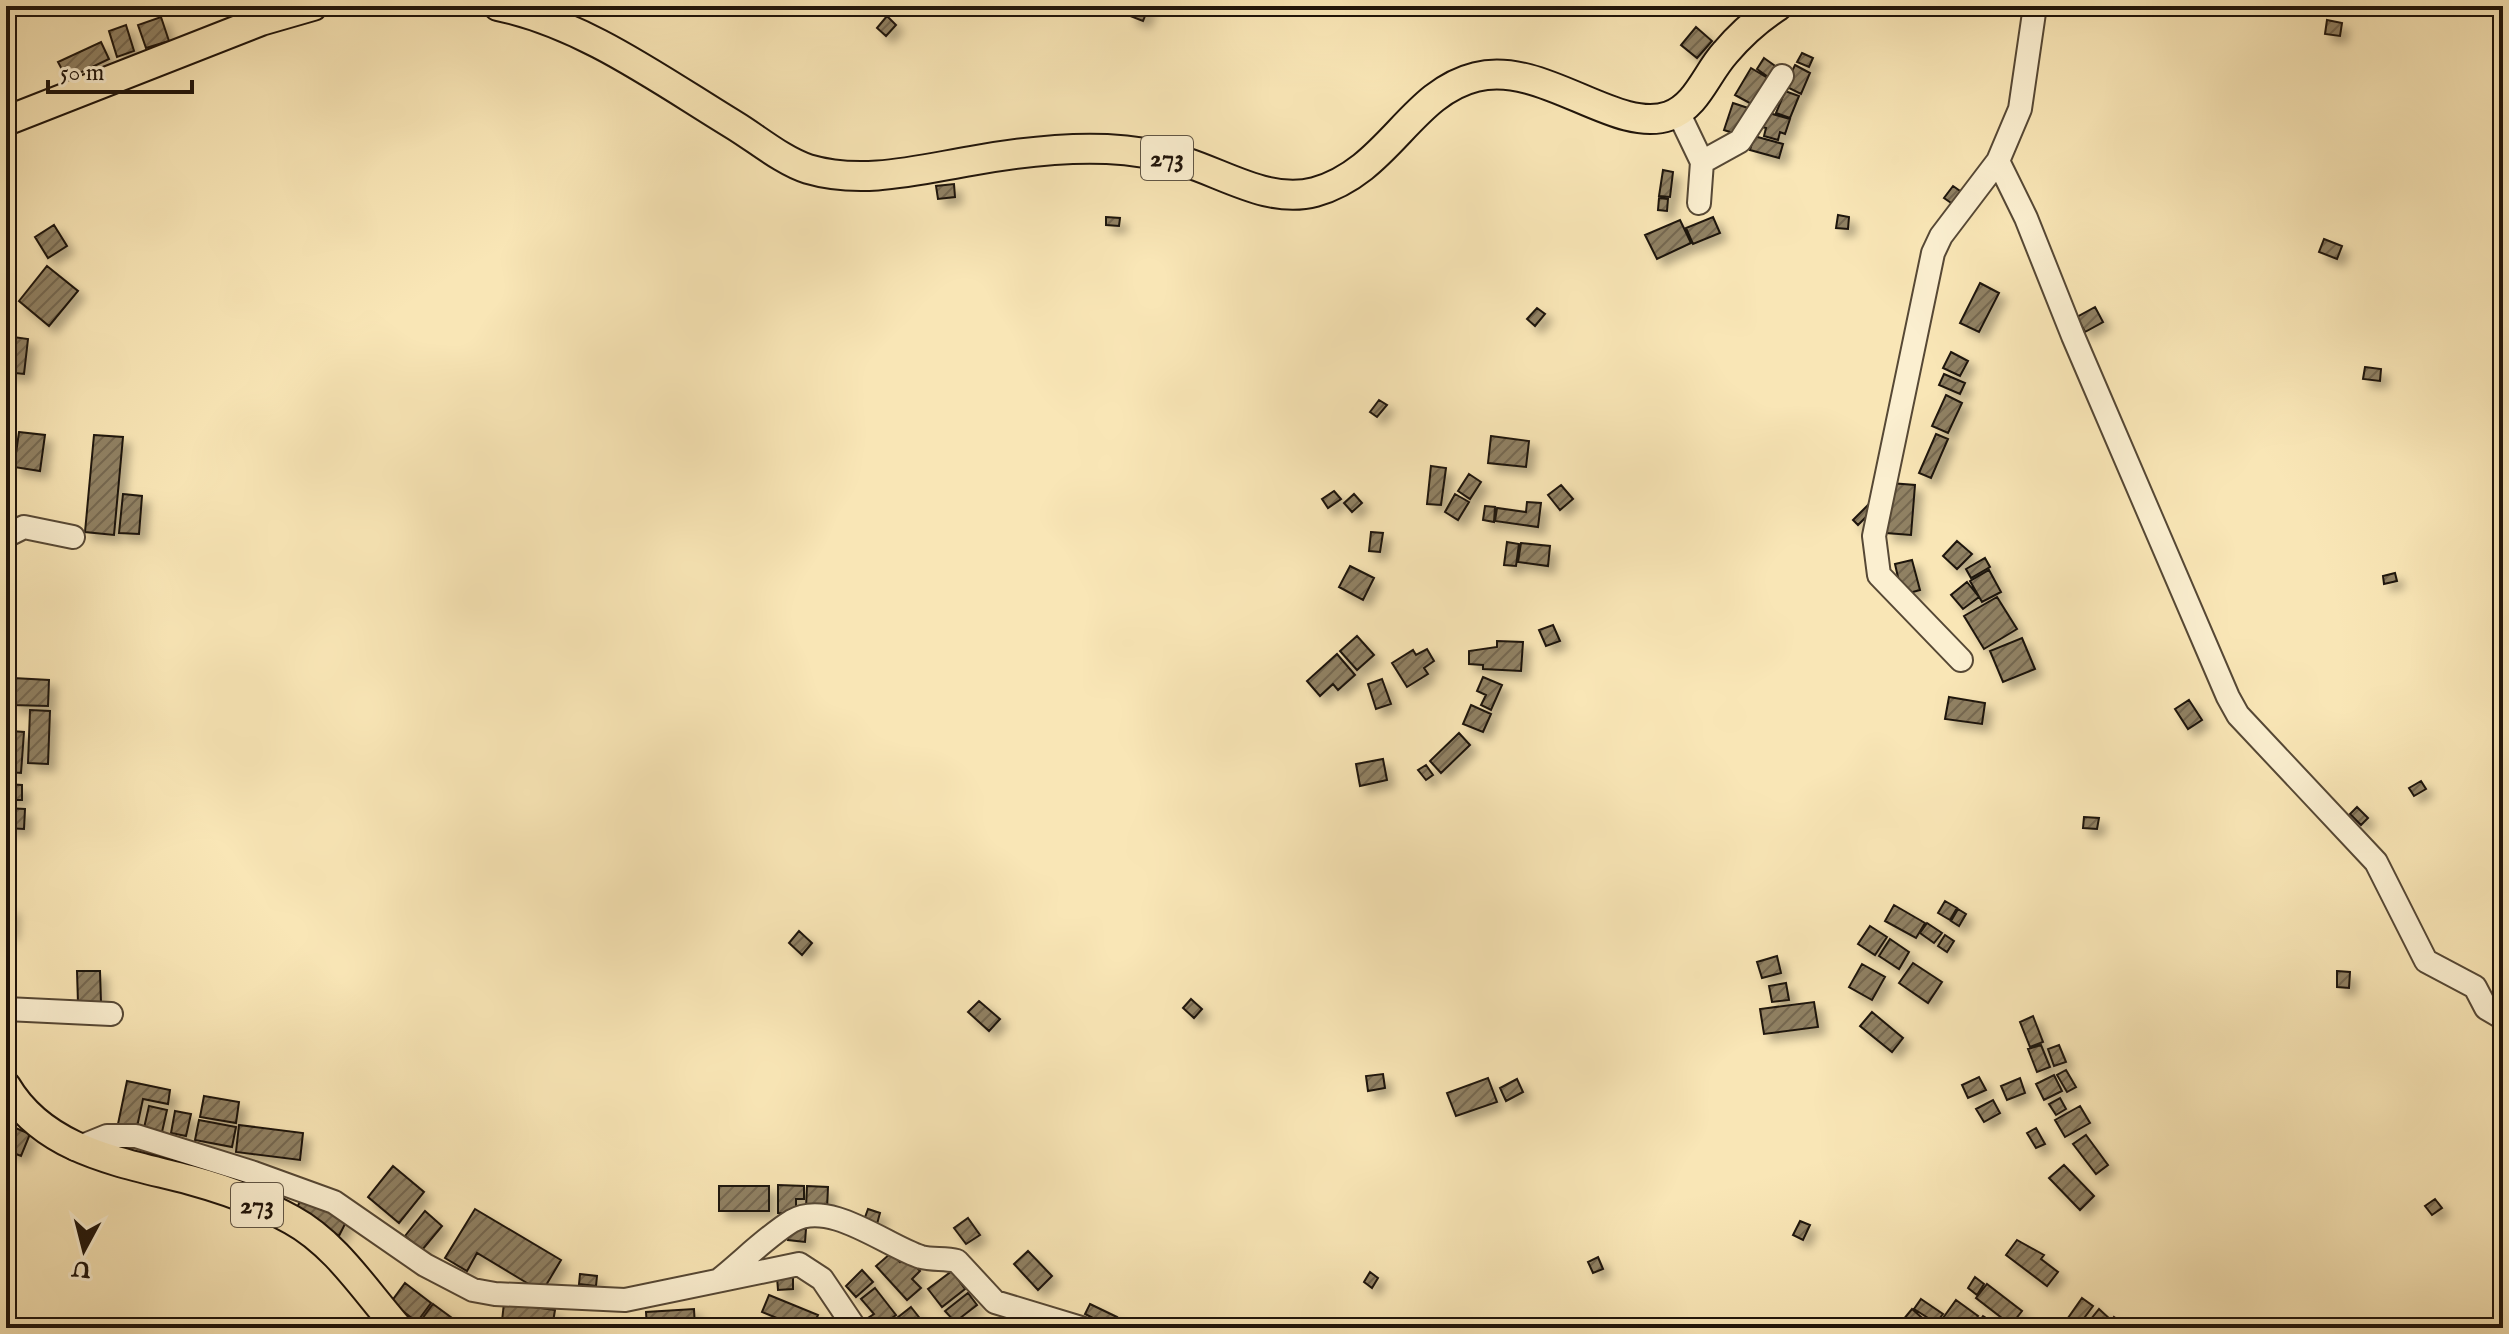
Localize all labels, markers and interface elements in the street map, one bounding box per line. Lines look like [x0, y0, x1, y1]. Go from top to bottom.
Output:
scale bar [48, 44, 192, 94]
text: 50 m [60, 58, 104, 89]
road number: 273 [1141, 136, 1193, 180]
road number: 273 [231, 1183, 283, 1227]
north arrow [44, 1210, 124, 1290]
text: U [70, 1253, 94, 1283]

